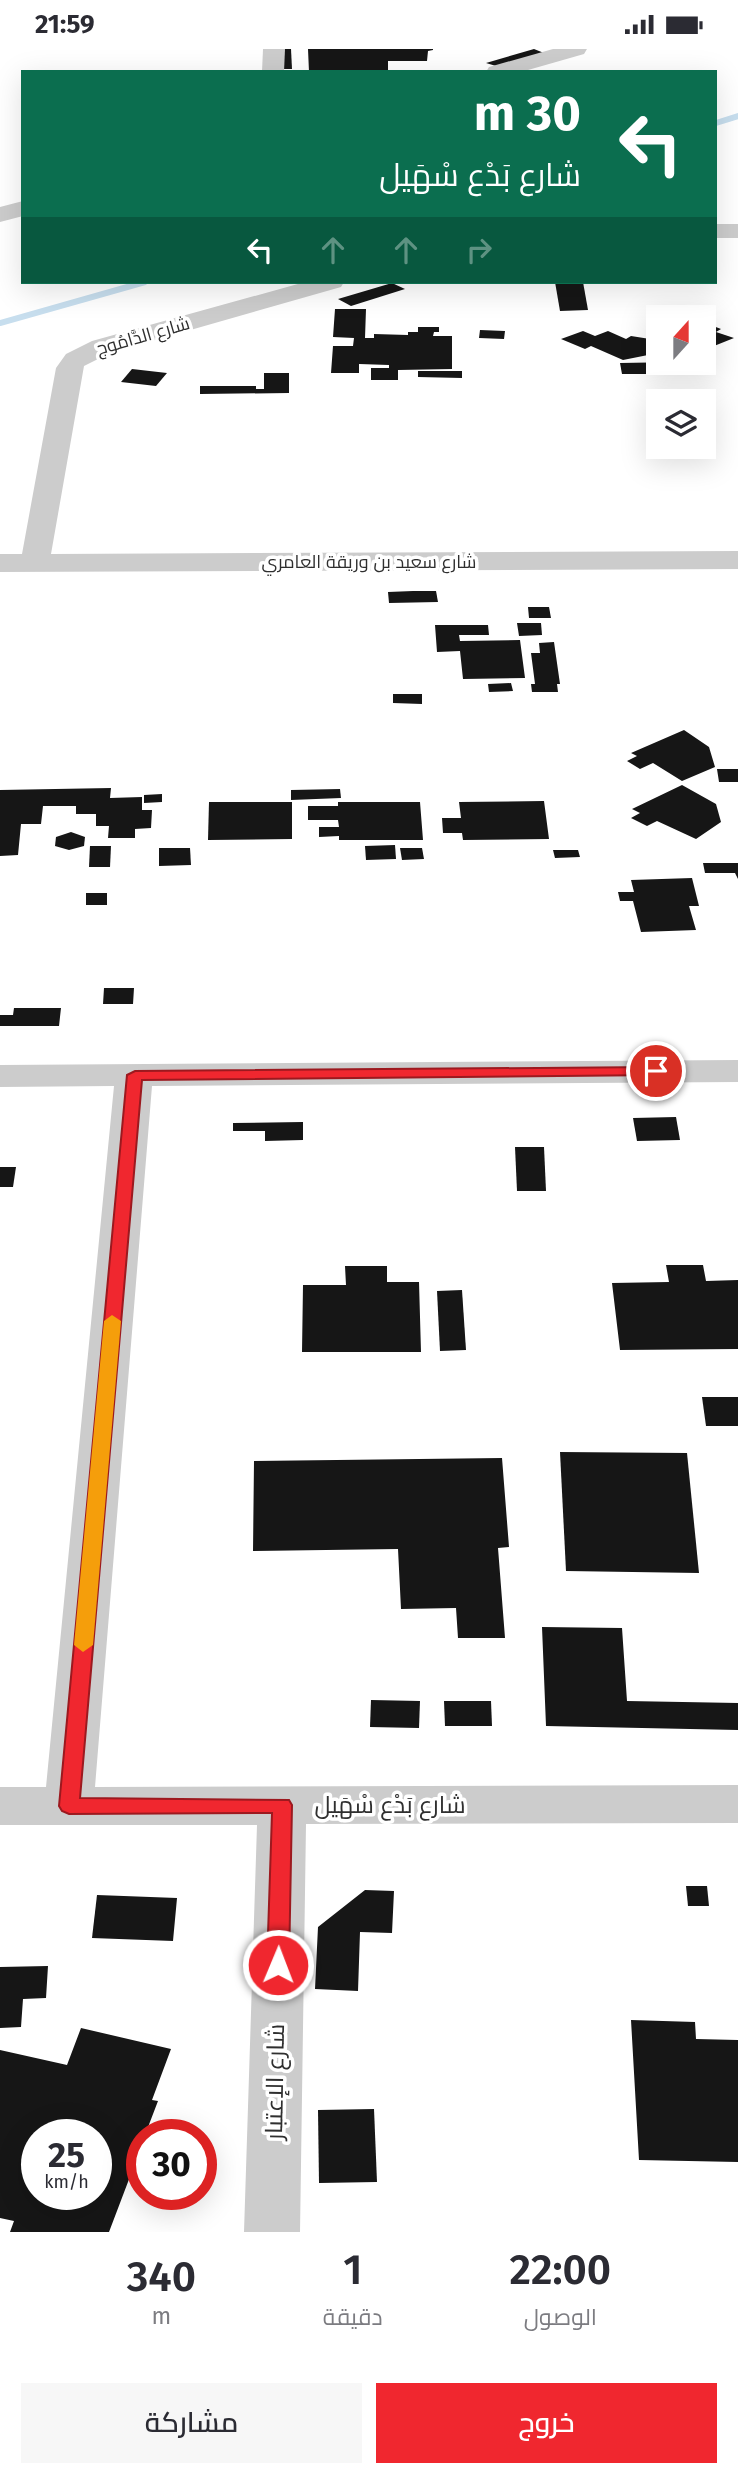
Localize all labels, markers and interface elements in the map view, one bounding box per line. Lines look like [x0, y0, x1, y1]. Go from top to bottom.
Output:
text: 21:59 [35, 9, 95, 40]
text: 30 m [474, 84, 581, 143]
icon: left [605, 98, 696, 189]
text: شارع بَدْع سْهَيل [379, 156, 581, 194]
icon: left [241, 231, 279, 269]
icon: ahead [314, 231, 352, 269]
icon: ahead [387, 231, 425, 269]
icon: right [460, 231, 498, 269]
north arrow [646, 305, 716, 375]
map controls [646, 305, 716, 459]
street label: شارع الدَّامُوج [94, 312, 193, 361]
button: layers [646, 389, 716, 459]
street label: شارع سعيد بن وريقة العامري [262, 551, 476, 576]
pin [626, 1041, 686, 1101]
icon: arrive [637, 1052, 675, 1090]
street label: شارع بَدْع سْهَيل [314, 1791, 466, 1821]
position arrow [241, 1928, 315, 2002]
street label: شارع الإعتبار [260, 2024, 292, 2143]
speed limit sign: 30 [126, 2119, 217, 2210]
text: 25 [48, 2134, 85, 2176]
text: km/h [44, 2171, 89, 2193]
text: 1 [343, 2245, 362, 2295]
text: 22:00 [509, 2245, 611, 2295]
text: 340 [127, 2252, 196, 2302]
text: m [152, 2302, 171, 2330]
text: دقيقة [323, 2303, 383, 2331]
text: الوصول [524, 2303, 597, 2331]
button: مشاركة [21, 2383, 362, 2463]
button: خروج [376, 2383, 717, 2463]

